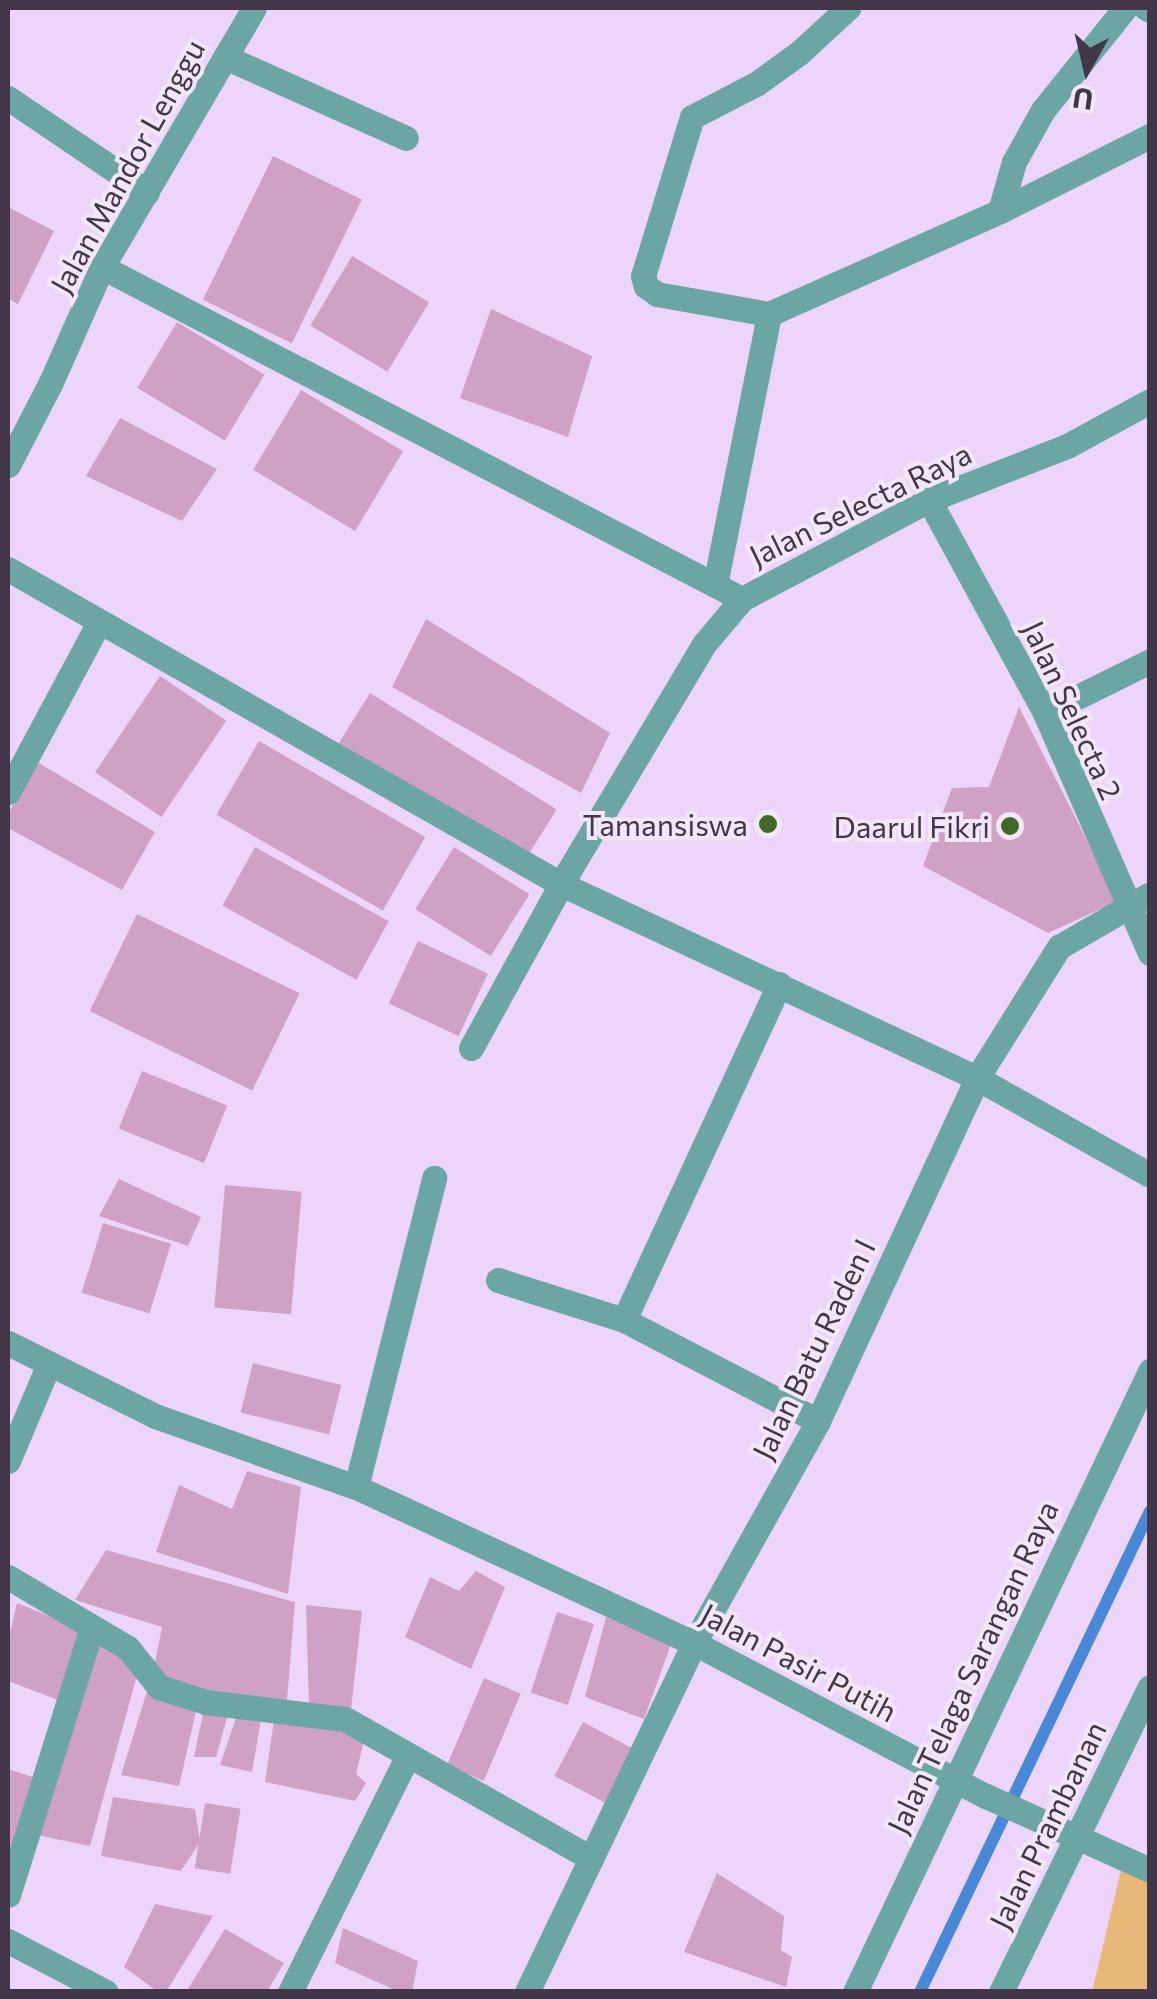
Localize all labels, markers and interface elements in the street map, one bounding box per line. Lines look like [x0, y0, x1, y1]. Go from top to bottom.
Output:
north arrow [1037, 20, 1137, 120]
street label: Jalan Mandor Lenggu [42, 33, 212, 299]
text: U [1070, 81, 1095, 118]
street label: Jalan Selecta Raya [743, 435, 977, 573]
street label: Jalan Selecta 2 [1016, 615, 1130, 805]
place label: Tamansiswa [582, 806, 748, 842]
place label: Daarul Fikri [834, 808, 990, 844]
marker: Tamansiswa [757, 813, 779, 835]
marker: Daarul Fikri [999, 815, 1021, 837]
street label: Jalan Batu Raden I [744, 1233, 882, 1465]
street label: Jalan Telaga Sarangan Raya [879, 1495, 1065, 1839]
street label: Jalan Pasir Putih [695, 1595, 903, 1729]
street label: Jalan Prambanan [981, 1715, 1113, 1935]

